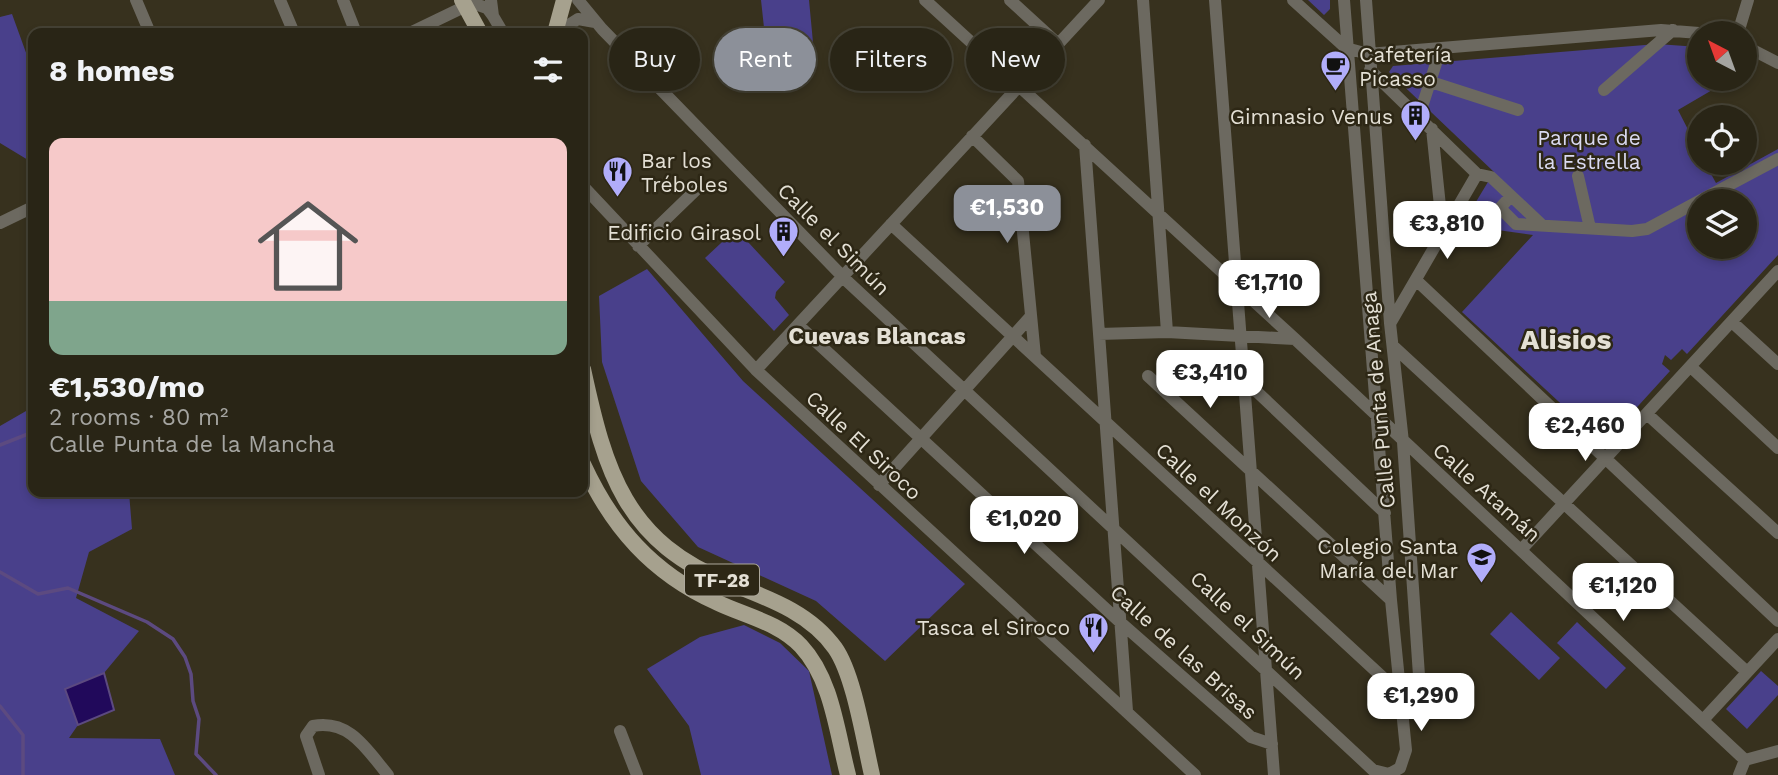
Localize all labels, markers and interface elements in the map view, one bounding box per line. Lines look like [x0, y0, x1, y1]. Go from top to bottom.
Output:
north arrow [1687, 21, 1757, 91]
map controls [1687, 21, 1757, 259]
chip: Buy [609, 28, 700, 91]
chip: Rent [714, 28, 816, 91]
chip: Filters [830, 28, 952, 91]
chip: New [966, 28, 1065, 91]
place label: Cafetería Picasso [1359, 42, 1452, 91]
cafe icon: Cafetería Picasso [1319, 49, 1353, 93]
icon: filters [529, 51, 567, 89]
text: 8 homes [49, 53, 175, 88]
building icon: Gimnasio Venus [1399, 99, 1433, 143]
place label: Gimnasio Venus [1230, 104, 1393, 129]
button: locate [1687, 105, 1757, 175]
park label: Parque de la Estrella [1537, 125, 1641, 174]
place label: Bar los Tréboles [641, 148, 728, 197]
restaurant icon: Bar los Tréboles [601, 155, 635, 199]
street label: Calle el Simún [773, 178, 895, 300]
icon: home [245, 183, 371, 309]
pin: €1,530 [950, 186, 1064, 245]
button: layers [1687, 189, 1757, 259]
text: €1,530 [970, 194, 1044, 221]
pin: €3,810 [1390, 202, 1504, 261]
text: €3,810 [1409, 210, 1485, 237]
building icon: Edificio Girasol [767, 215, 801, 259]
place label: Edificio Girasol [607, 220, 762, 245]
pin: €1,710 [1212, 260, 1326, 320]
text: €1,710 [1235, 269, 1303, 296]
street label: Calle Punta de Anaga [1356, 290, 1400, 510]
district label: Cuevas Blancas [788, 323, 966, 350]
district label: Alisios [1520, 323, 1612, 356]
pin: €3,410 [1153, 350, 1267, 410]
text: €3,410 [1172, 359, 1248, 386]
text: €1,530/mo [49, 369, 205, 404]
street label: Calle El Siroco [801, 385, 927, 505]
text: 2 rooms · 80 m² [49, 404, 228, 431]
pin: €2,460 [1528, 404, 1642, 463]
text: €2,460 [1545, 412, 1625, 439]
text: Calle Punta de la Mancha [49, 431, 335, 458]
street label: Calle el Monzón [1151, 437, 1287, 567]
street label: Calle Atamán [1428, 437, 1546, 547]
pin: €1,020 [967, 496, 1081, 556]
text: €1,020 [986, 505, 1062, 532]
place label: Colegio Santa María del Mar [1317, 534, 1458, 583]
school or university icon: Colegio Santa María del Mar [1464, 541, 1498, 585]
pin: €1,120 [1566, 564, 1680, 623]
road number: TF-28 [685, 565, 759, 596]
street label: Calle el Simún [1185, 565, 1311, 685]
text: €1,120 [1589, 572, 1657, 599]
street label: Calle de las Brisas [1105, 579, 1263, 725]
restaurant icon: Tasca el Siroco [1076, 610, 1110, 654]
place label: Tasca el Siroco [917, 615, 1070, 640]
pin: €1,290 [1364, 674, 1478, 733]
text: €1,290 [1383, 682, 1459, 709]

